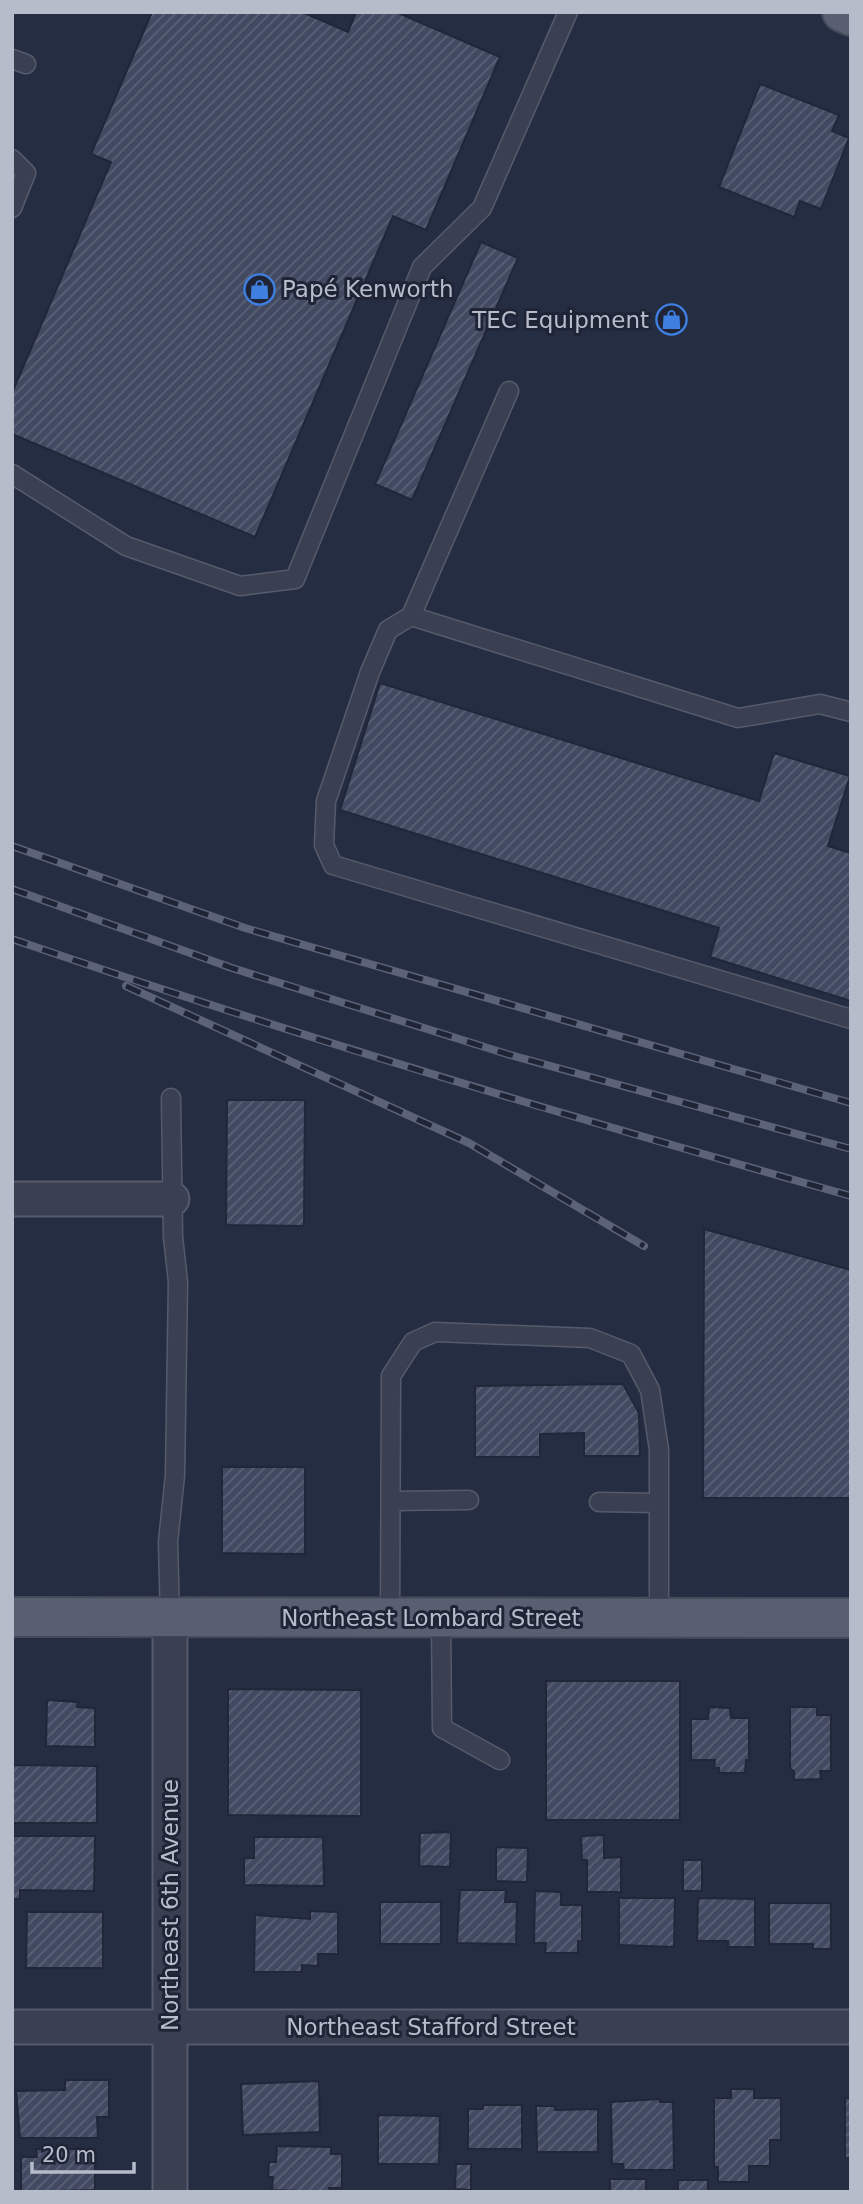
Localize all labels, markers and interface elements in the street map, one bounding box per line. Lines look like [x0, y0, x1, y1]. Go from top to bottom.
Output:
shop icon: Papé Kenworth [242, 272, 276, 306]
place label: Papé Kenworth [282, 276, 454, 302]
shop icon: TEC Equipment [655, 303, 689, 337]
place label: TEC Equipment [471, 307, 649, 333]
street label: Northeast Lombard Street [281, 1605, 581, 1631]
street label: Northeast 6th Avenue [157, 1779, 183, 2031]
street label: Northeast Stafford Street [286, 2014, 576, 2040]
scale bar [32, 2130, 133, 2174]
text: 20 m [42, 2143, 96, 2167]

